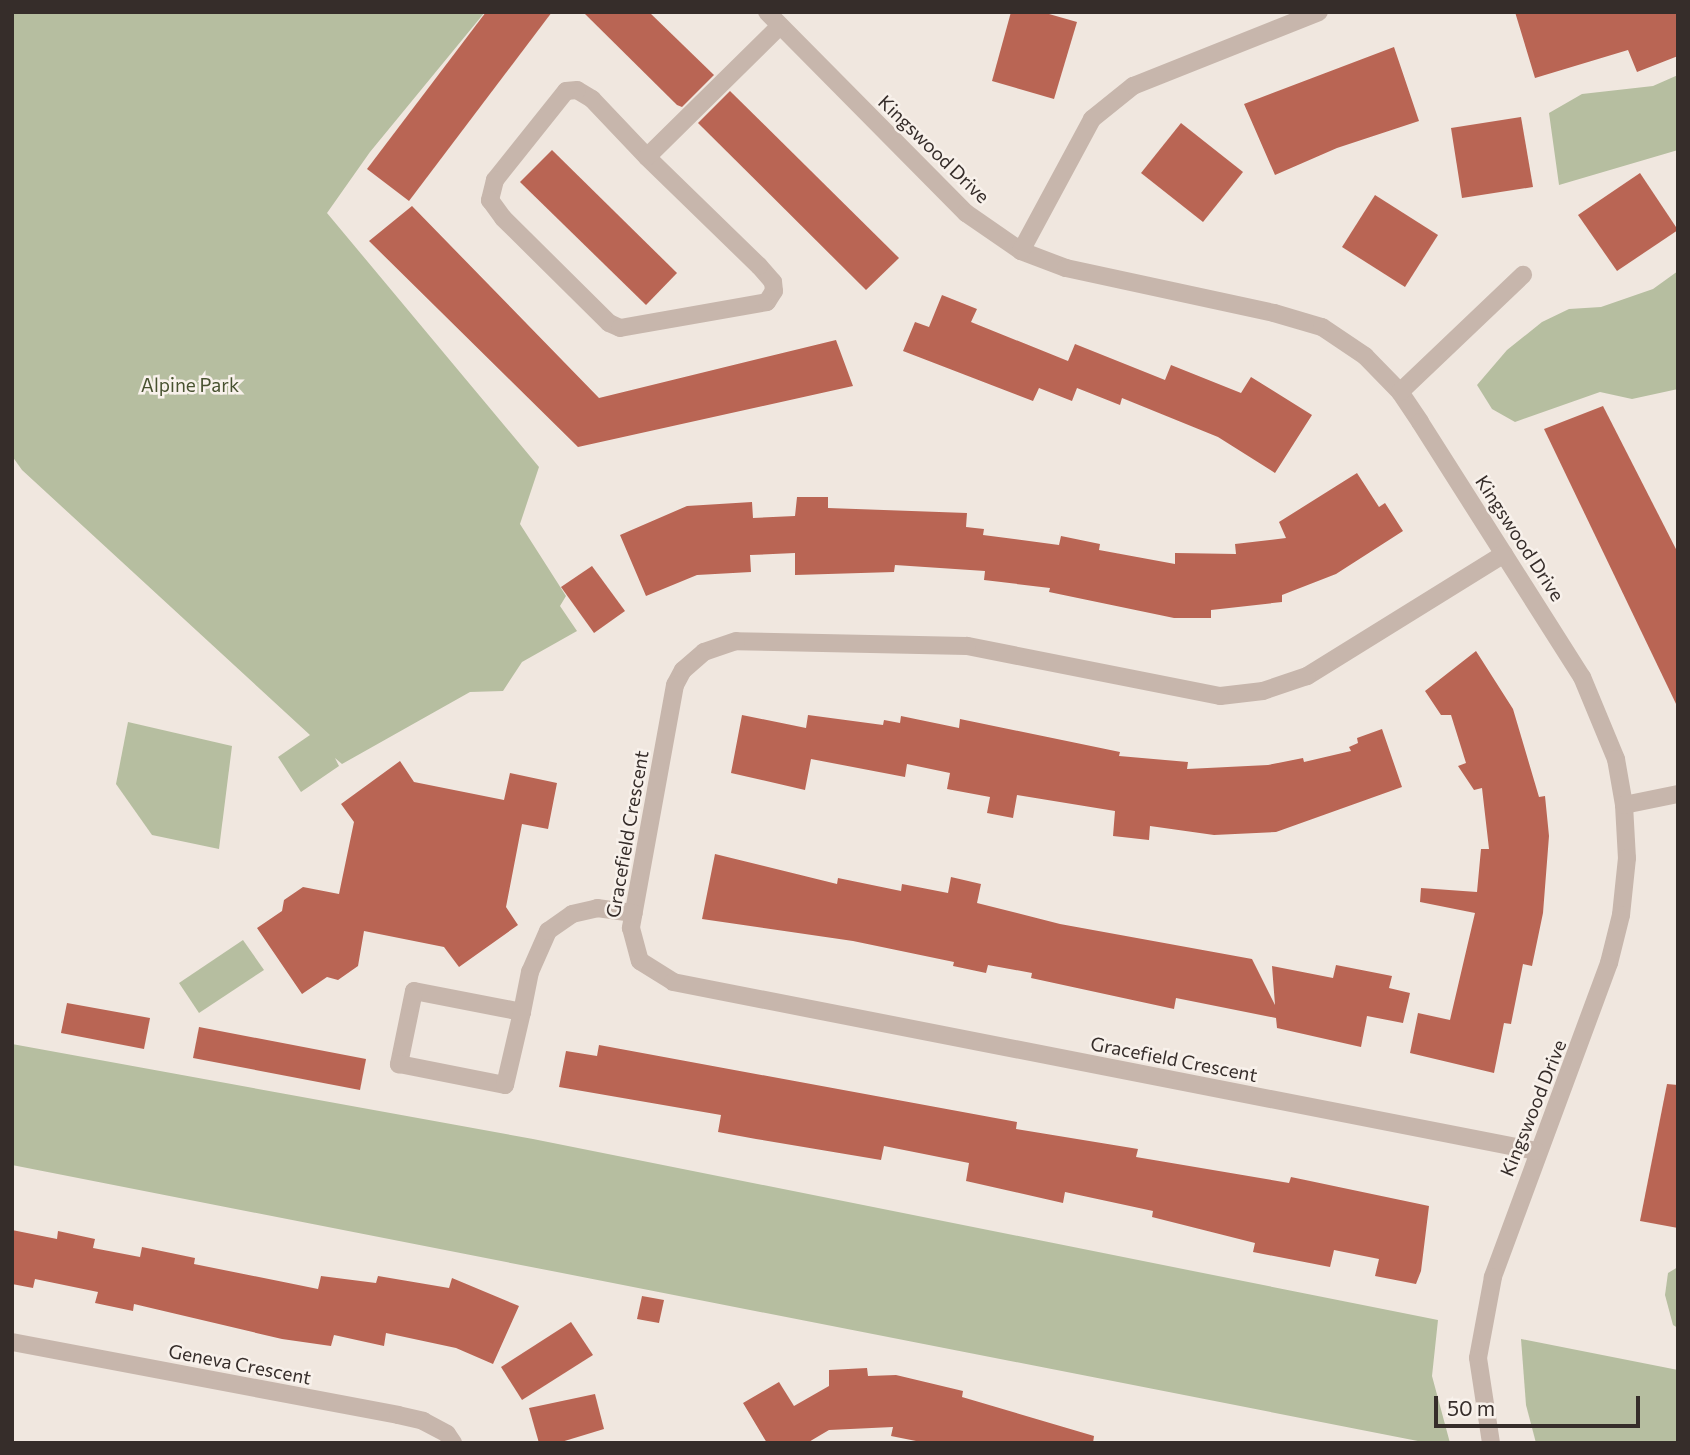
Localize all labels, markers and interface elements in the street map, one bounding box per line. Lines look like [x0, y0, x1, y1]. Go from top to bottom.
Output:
street label: Kingswood Drive [874, 90, 994, 208]
park label: Alpine Park [141, 374, 239, 396]
street label: Kingswood Drive [1471, 471, 1569, 605]
street label: Gracefield Crescent [601, 749, 653, 919]
street label: Gracefield Crescent [1089, 1032, 1259, 1086]
street label: Kingswood Drive [1495, 1036, 1571, 1180]
street label: Geneva Crescent [167, 1339, 313, 1389]
scale bar [1438, 1382, 1644, 1426]
text: 50 m [1447, 1395, 1495, 1420]

